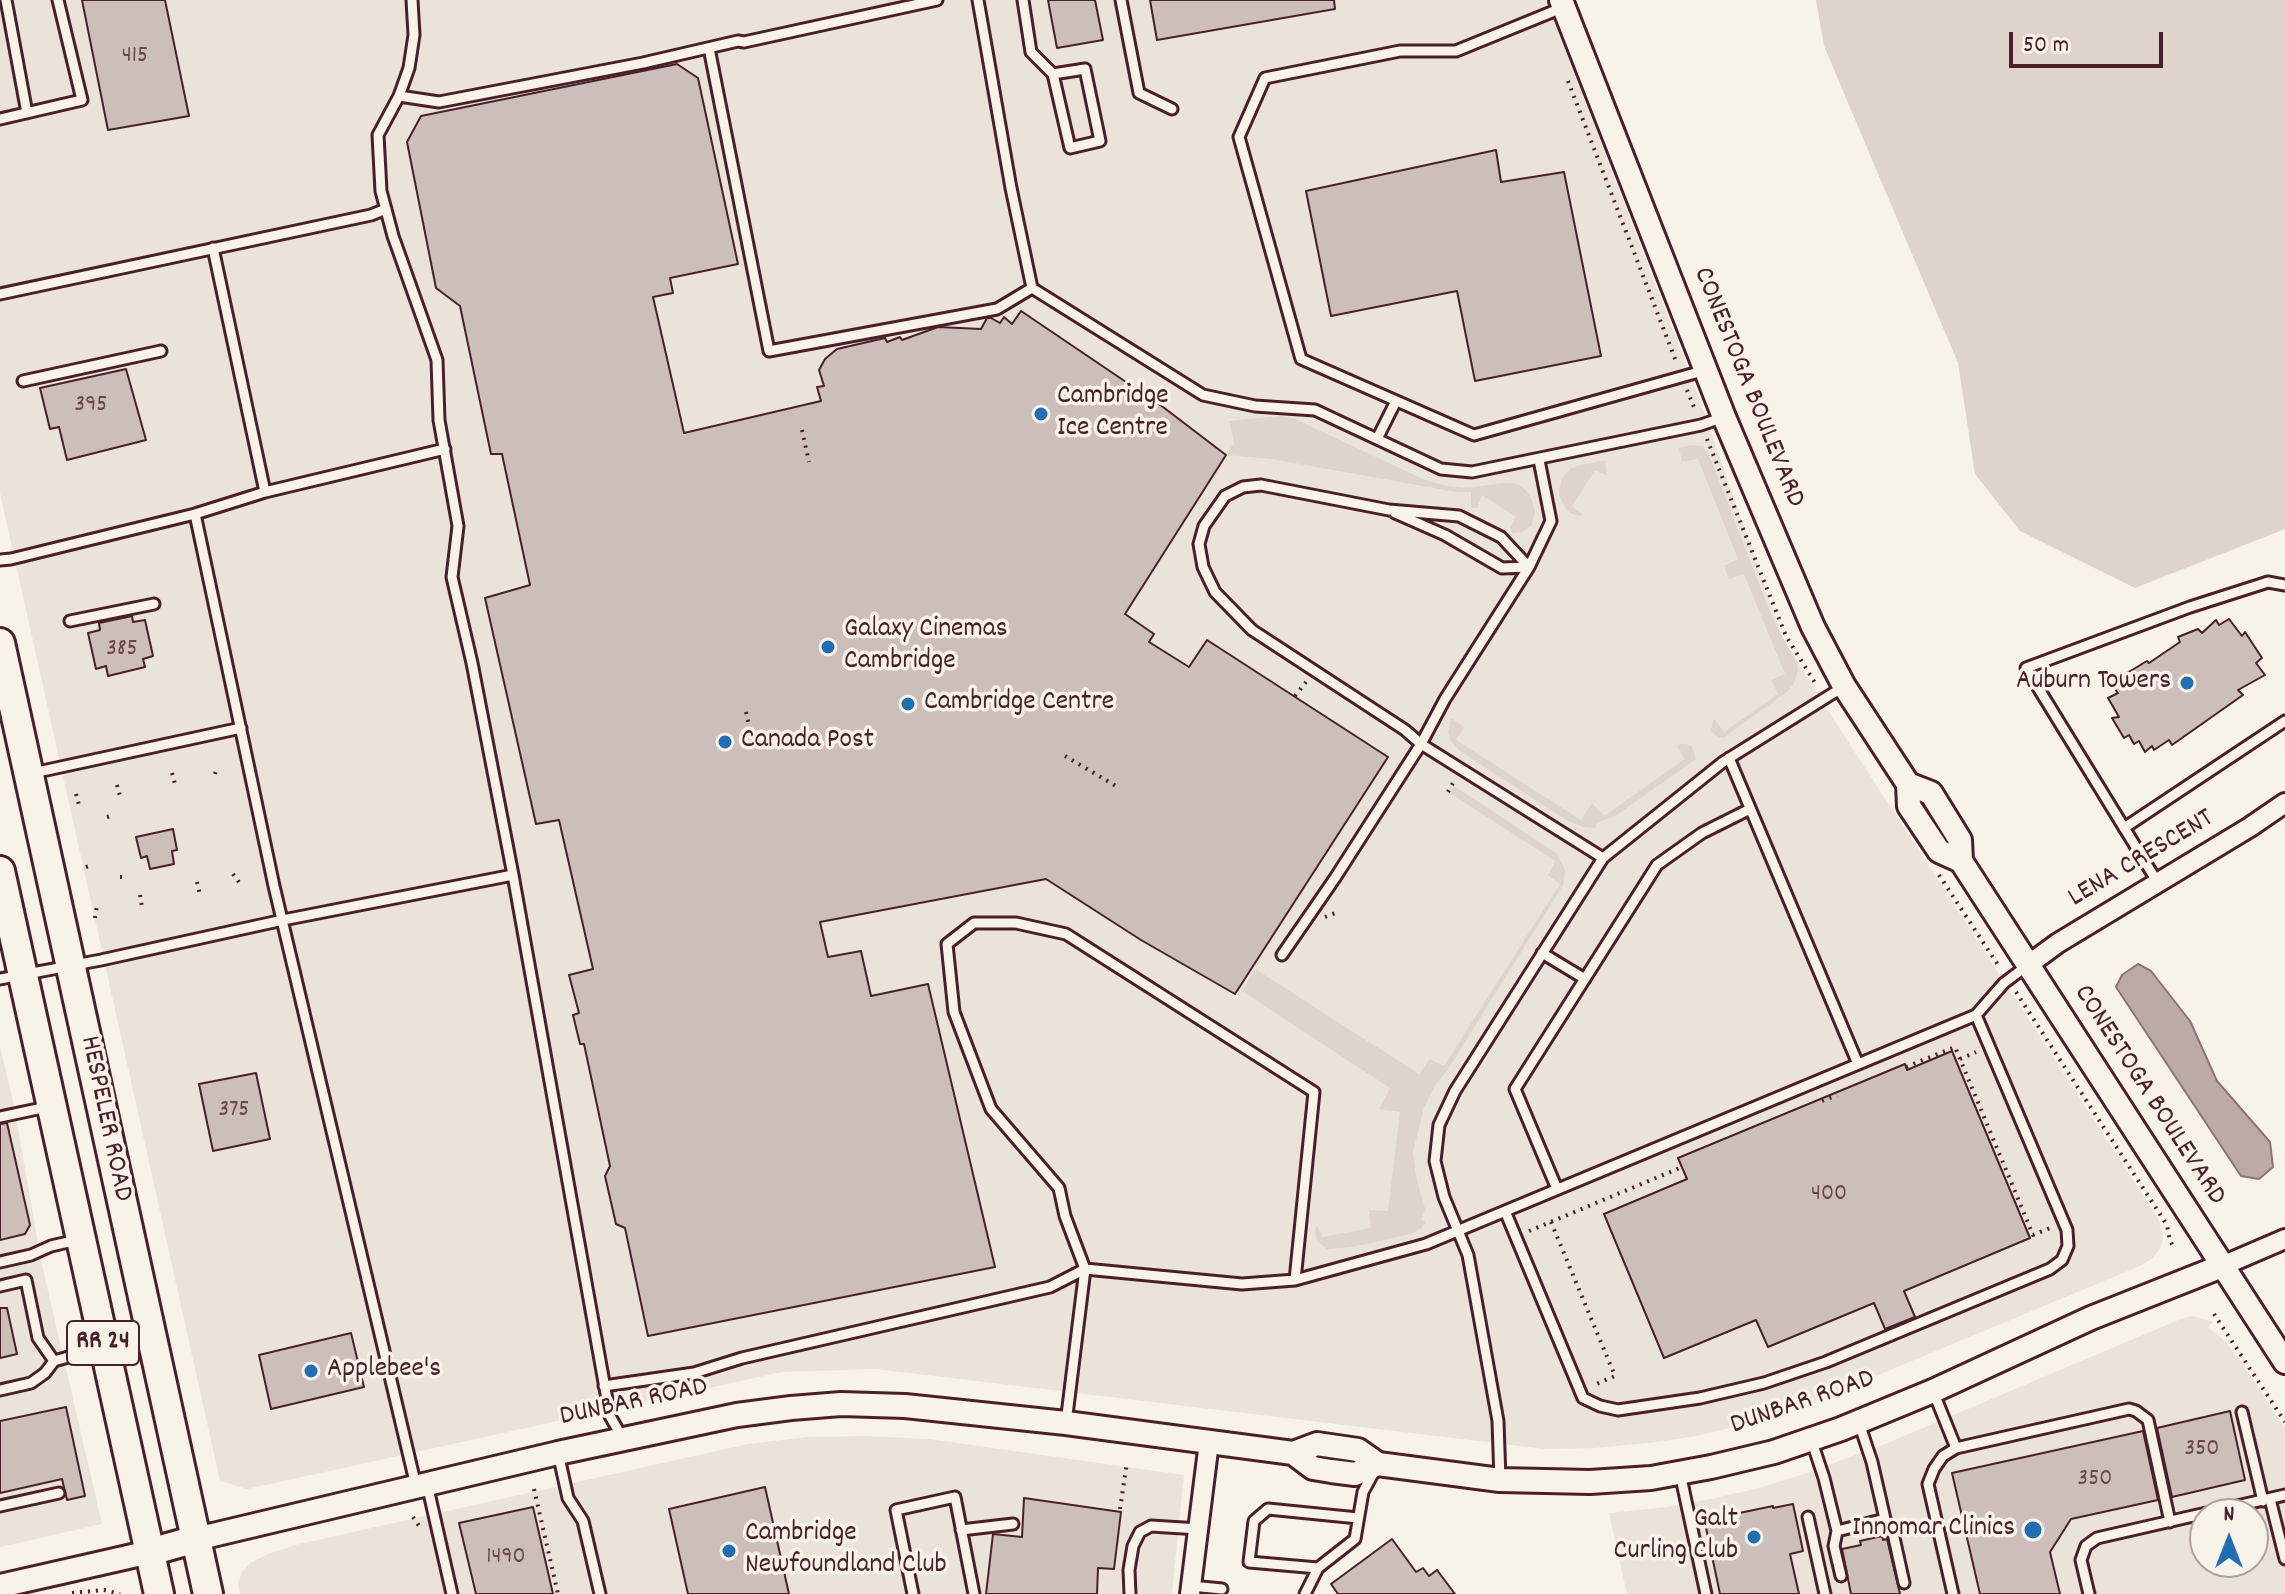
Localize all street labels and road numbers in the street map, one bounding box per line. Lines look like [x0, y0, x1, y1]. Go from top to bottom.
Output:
street label: CONESTOGA BOULEVARD [1684, 263, 1810, 513]
street label: LENA CRESCENT [2063, 803, 2221, 917]
street label: CONESTOGA BOULEVARD [2064, 980, 2232, 1212]
street label: HESPELER ROAD [70, 1033, 138, 1205]
road number: RR 24 [67, 1321, 139, 1365]
street label: DUNBAR ROAD [1727, 1364, 1879, 1444]
street label: DUNBAR ROAD [557, 1372, 711, 1436]

